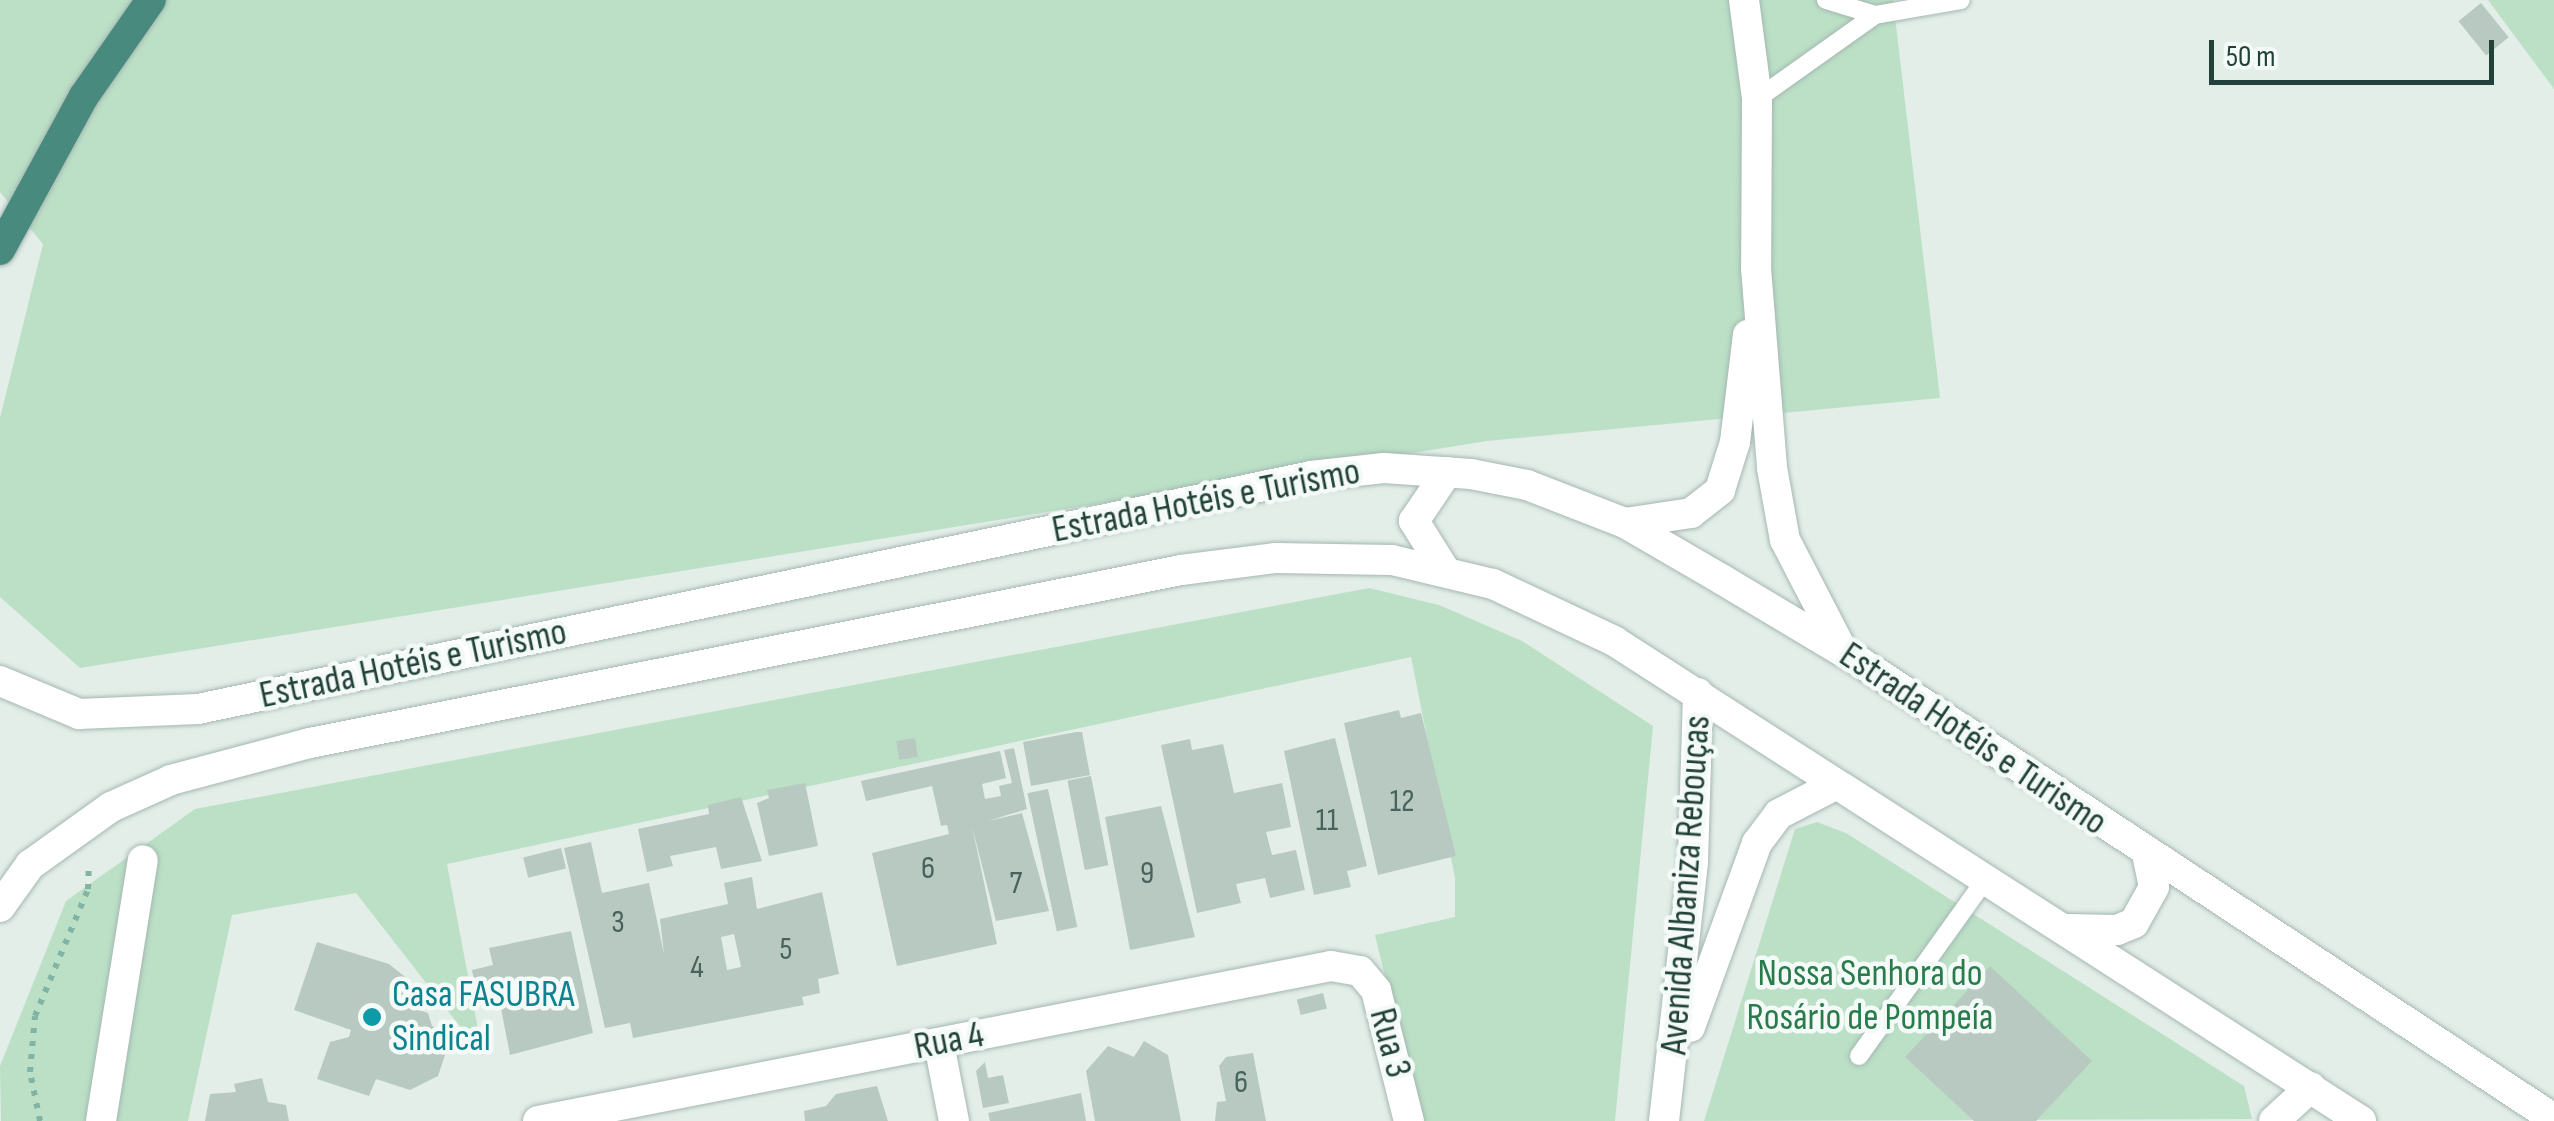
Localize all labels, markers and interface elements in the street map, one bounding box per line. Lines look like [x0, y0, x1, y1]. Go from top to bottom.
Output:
scale bar [2214, 20, 2499, 82]
text: 50 m [2226, 39, 2275, 75]
street label: Estrada Hotéis e Turismo [1048, 449, 1364, 553]
street label: Estrada Hotéis e Turismo [255, 609, 571, 719]
street label: Estrada Hotéis e Turismo [1831, 633, 2115, 845]
street label: Avenida Albaniza Rebouças [1651, 714, 1721, 1056]
house number: 12 [1390, 783, 1414, 821]
house number: 11 [1316, 802, 1338, 840]
house number: 6 [921, 850, 935, 888]
house number: 9 [1140, 855, 1154, 893]
house number: 7 [1010, 865, 1022, 903]
house number: 3 [611, 904, 625, 942]
house number: 5 [780, 931, 792, 969]
house number: 4 [690, 949, 704, 987]
park label: Nossa Senhora do Rosário de Pompeía [1747, 951, 1993, 1040]
place label: Casa FASUBRA Sindical [392, 972, 575, 1062]
street label: Rua 3 [1359, 1003, 1421, 1083]
marker: Casa FASUBRA Sindical [361, 1006, 383, 1028]
street label: Rua 4 [910, 1012, 988, 1070]
house number: 6 [1234, 1064, 1248, 1102]

